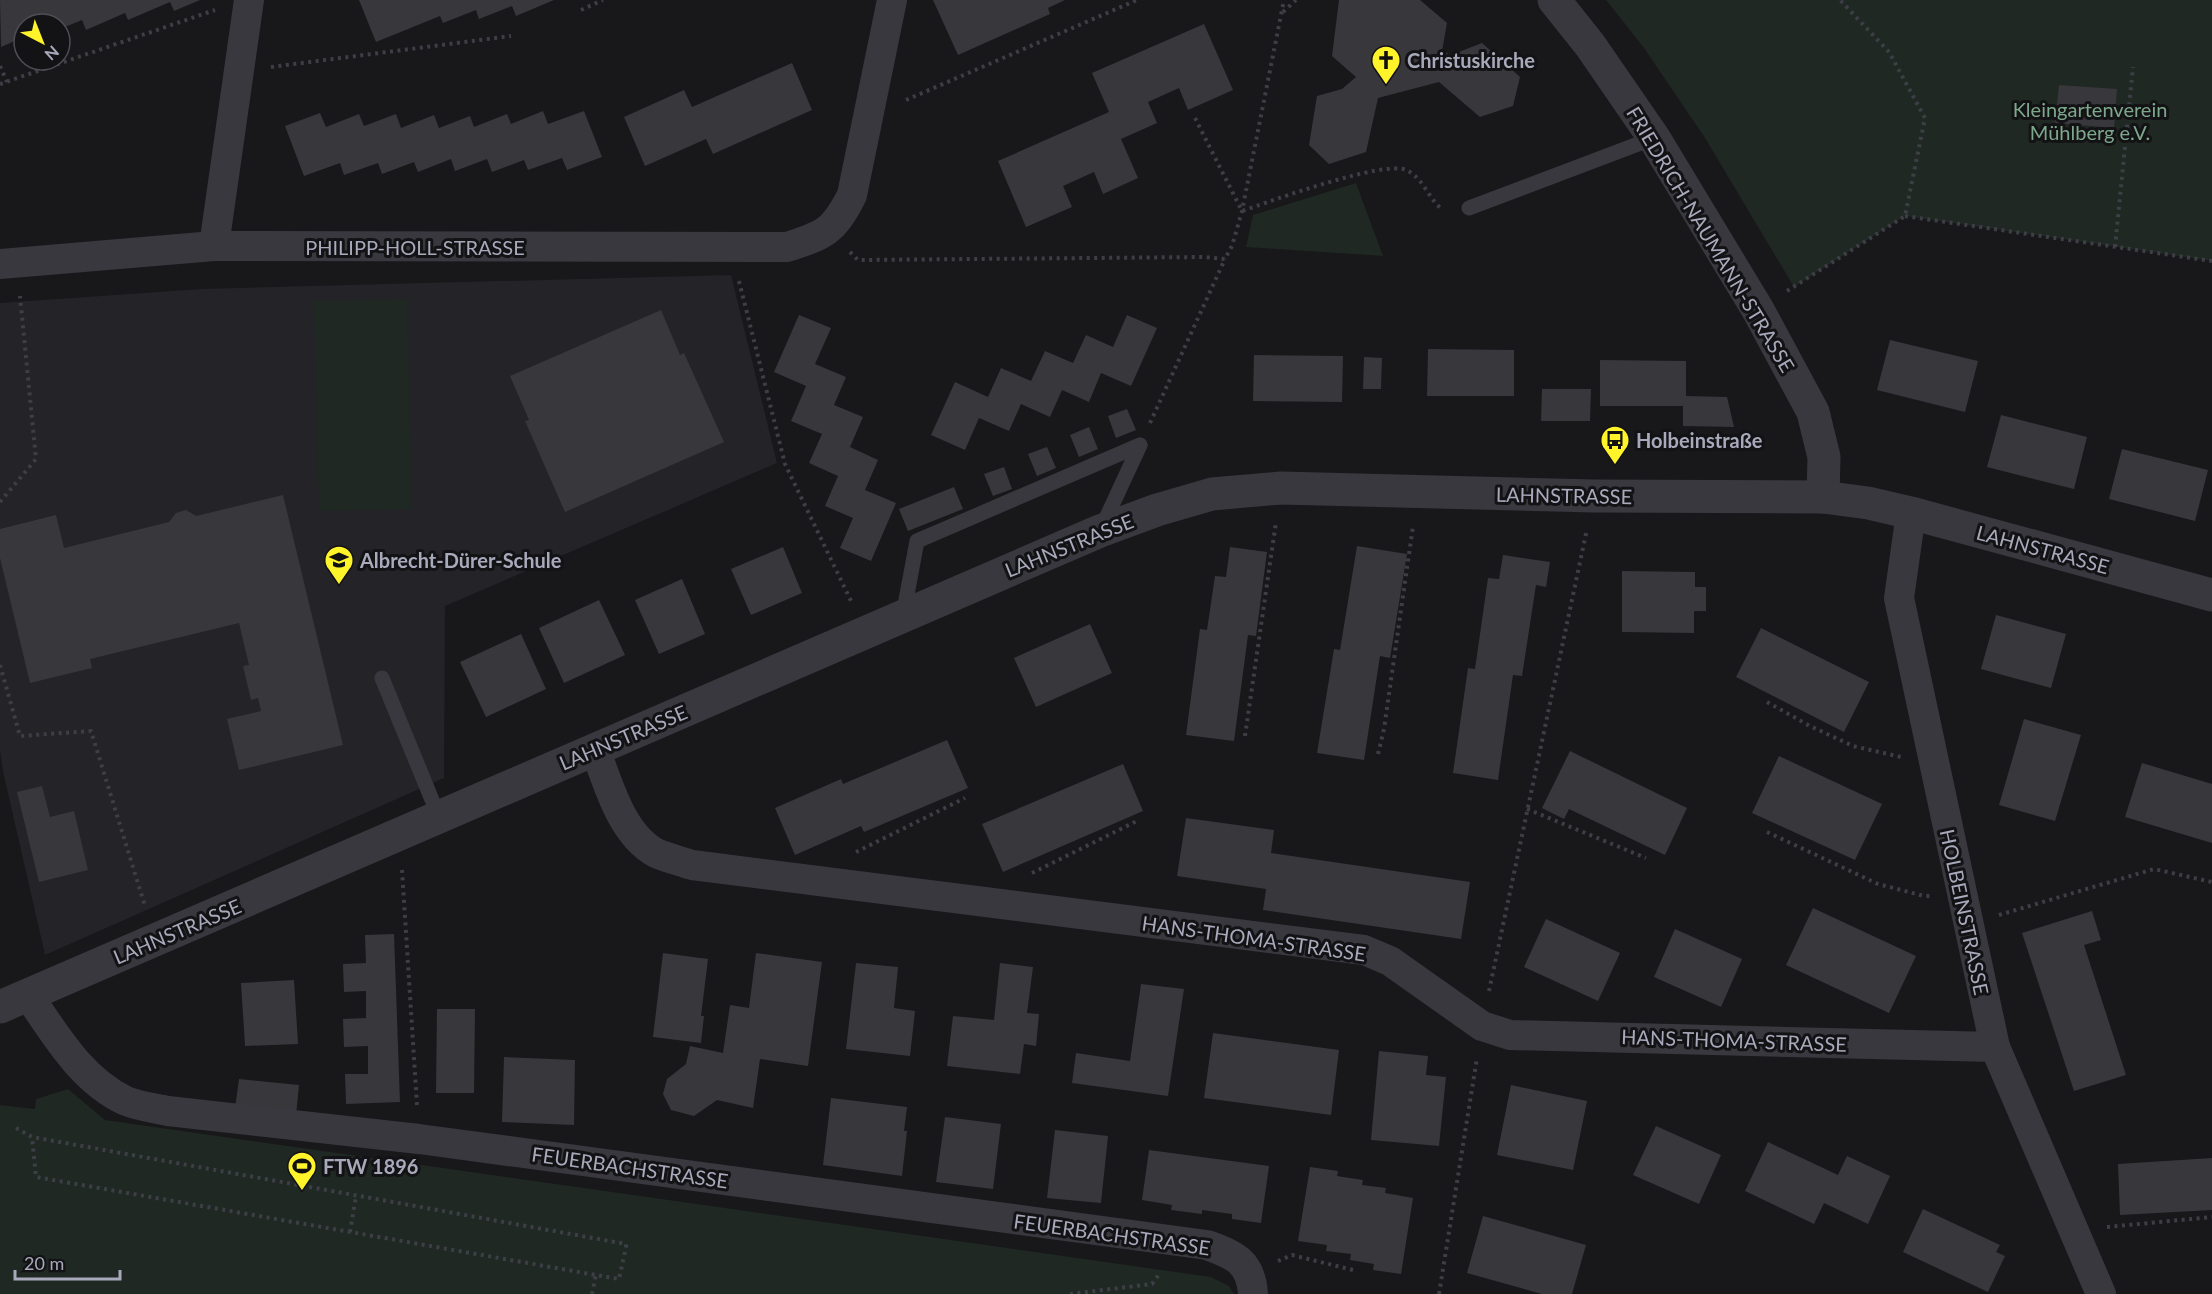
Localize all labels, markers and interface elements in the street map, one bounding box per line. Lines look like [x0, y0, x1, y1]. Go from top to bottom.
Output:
north arrow [12, 12, 72, 72]
text: N [41, 42, 63, 65]
church icon: Christuskirche [1370, 44, 1402, 86]
place label: Christuskirche [1407, 48, 1535, 72]
park label: Kleingartenverein Mühlberg e.V. [2013, 97, 2167, 144]
street label: FRIEDRICH-NAUMANN-STRASSE [1622, 102, 1800, 376]
street label: PHILIPP-HOLL-STRASSE [305, 235, 525, 259]
bus stop icon: Holbeinstraße [1599, 424, 1631, 466]
place label: Holbeinstraße [1636, 428, 1763, 452]
street label: LAHNSTRASSE [1496, 482, 1632, 508]
street label: LAHNSTRASSE [1001, 508, 1137, 582]
street label: LAHNSTRASSE [1974, 520, 2112, 578]
school or university icon: Albrecht-Dürer-Schule [323, 544, 355, 586]
place label: Albrecht-Dürer-Schule [359, 548, 562, 572]
street label: LAHNSTRASSE [556, 699, 690, 775]
street label: HOLBEINSTRASSE [1936, 827, 1994, 997]
street label: LAHNSTRASSE [110, 893, 244, 969]
street label: HANS-THOMA-STRASSE [1141, 910, 1367, 966]
street label: HANS-THOMA-STRASSE [1621, 1024, 1847, 1056]
street label: FEUERBACHSTRASSE [530, 1141, 730, 1193]
sports icon: FTW 1896 [286, 1150, 318, 1192]
place label: FTW 1896 [323, 1154, 418, 1178]
street label: FEUERBACHSTRASSE [1012, 1208, 1212, 1260]
scale bar [15, 1243, 120, 1281]
text: 20 m [24, 1252, 64, 1274]

